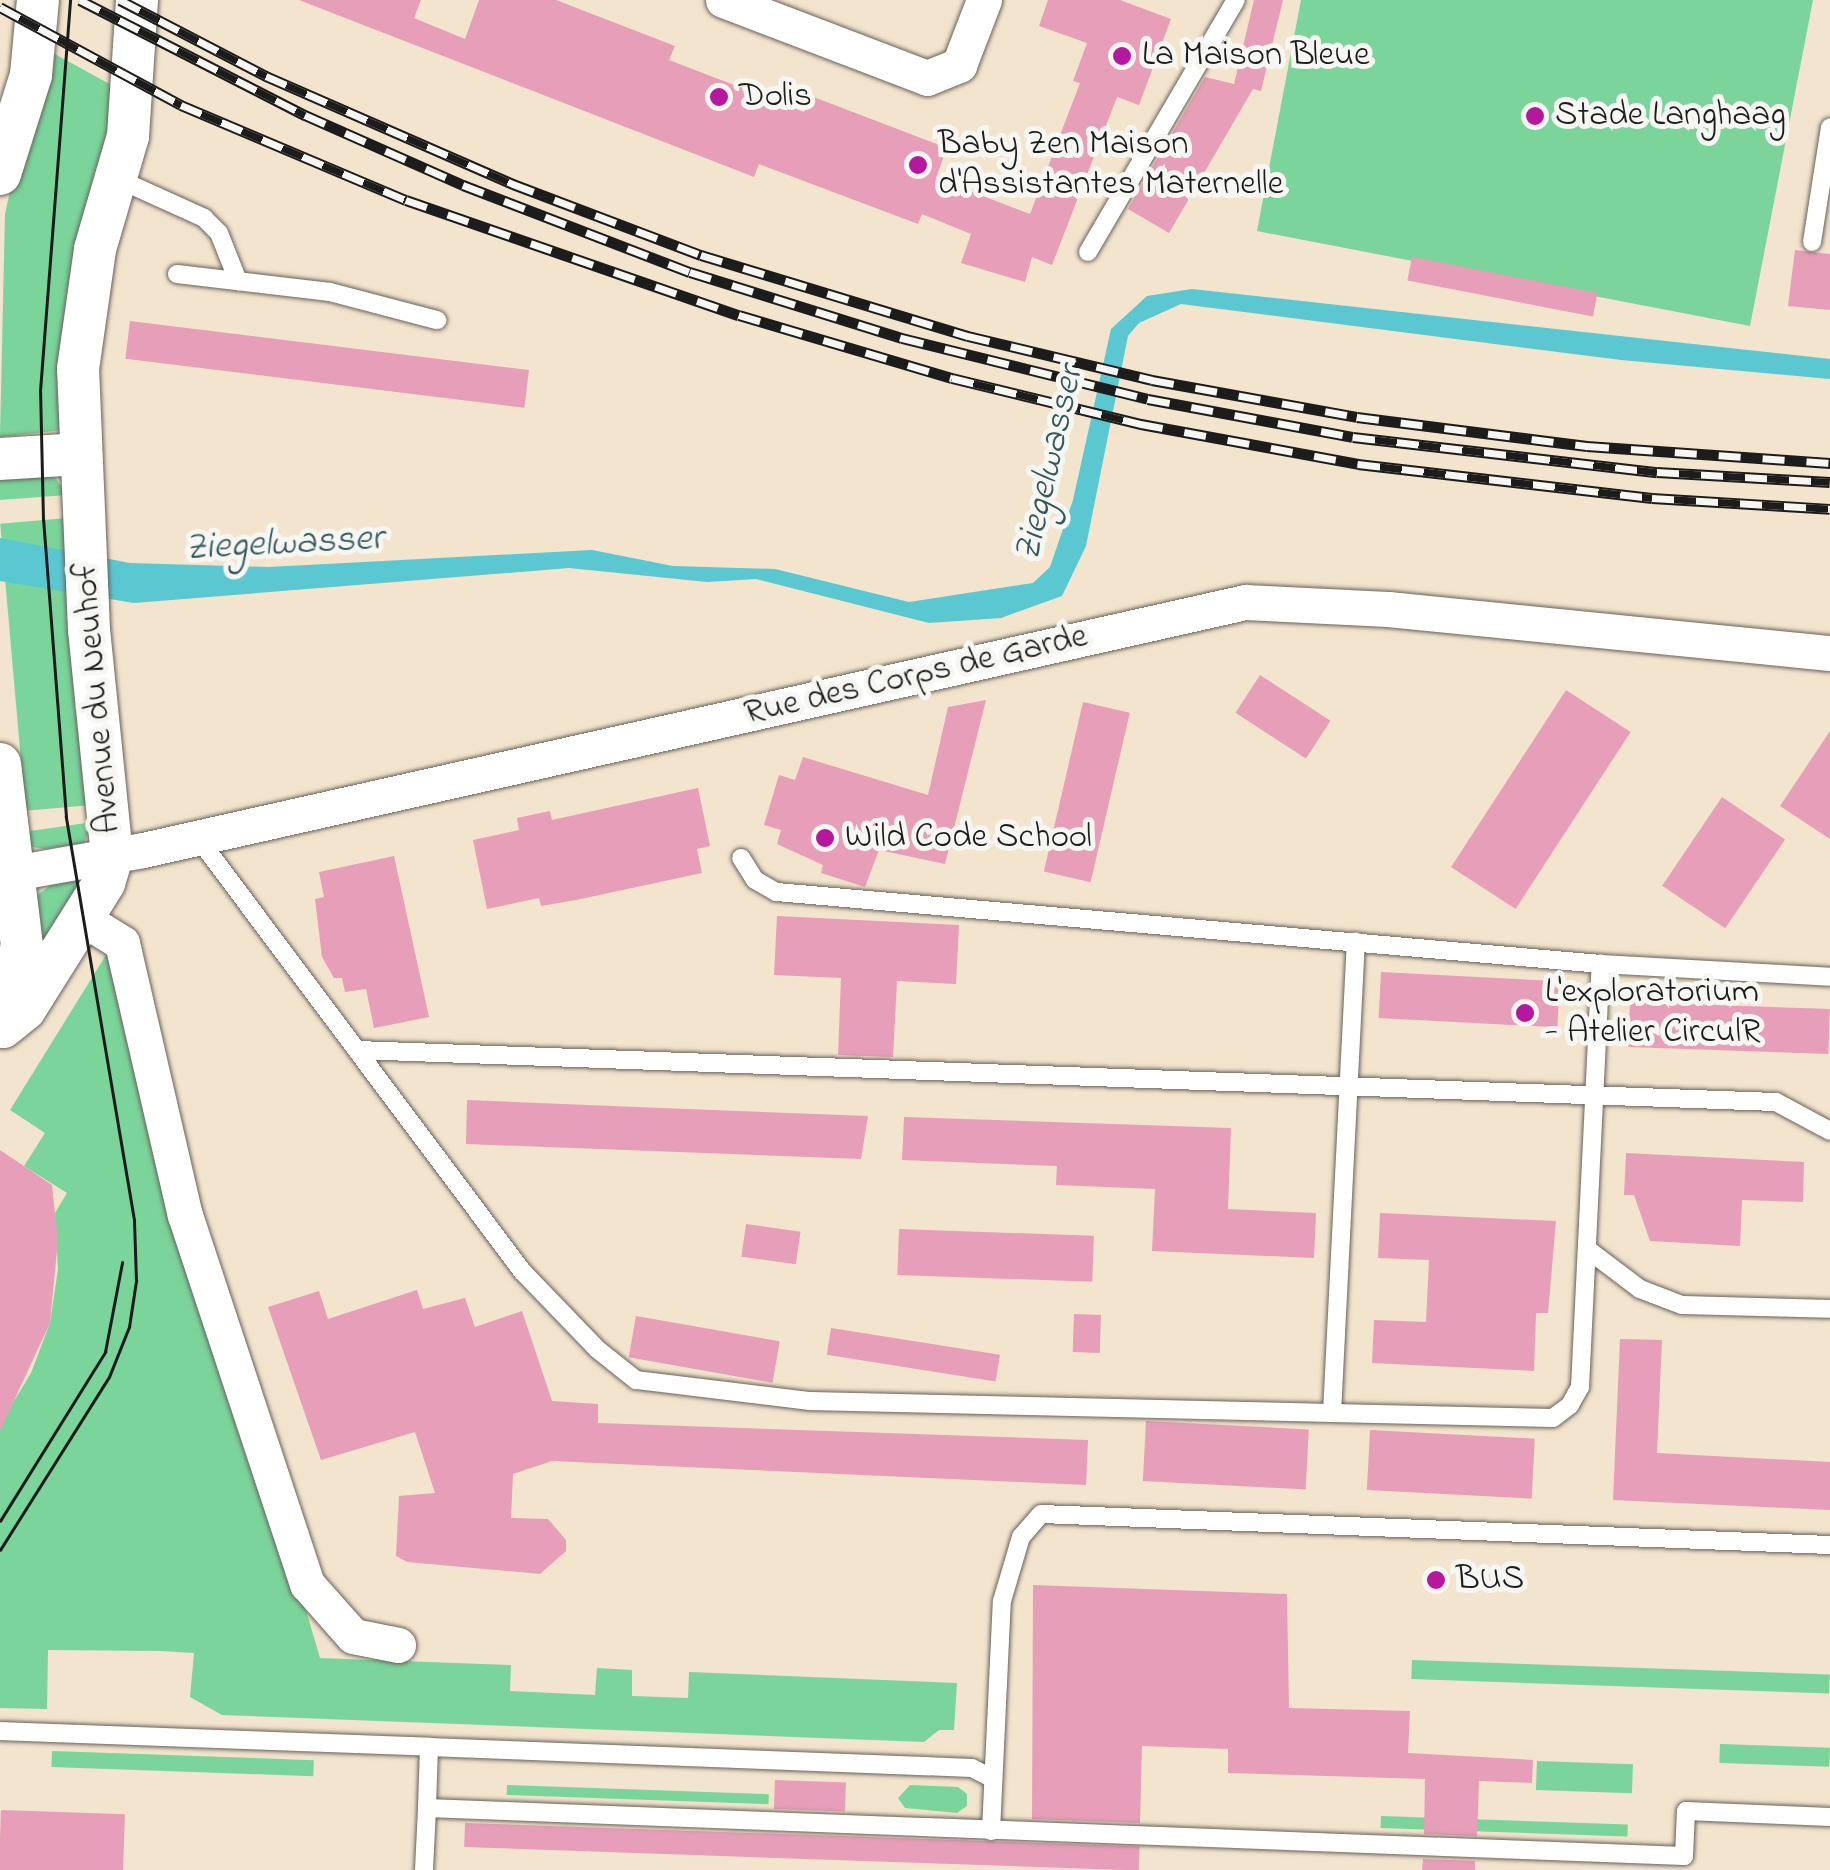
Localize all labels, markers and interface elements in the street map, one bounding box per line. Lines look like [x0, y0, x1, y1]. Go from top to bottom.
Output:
place label: La Maison Bleue [1142, 35, 1370, 77]
marker: La Maison Bleue [1111, 45, 1133, 67]
place label: Dolis [739, 76, 812, 118]
marker: Dolis [708, 86, 730, 108]
place label: Stade Langhaag [1555, 95, 1786, 137]
marker: Stade Langhaag [1524, 105, 1546, 127]
place label: Baby Zen Maison d'Assistantes Maternelle [938, 124, 1283, 206]
marker: Baby Zen Maison d'Assistantes Maternelle [907, 154, 929, 176]
water label: Ziegelwasser [1006, 362, 1096, 566]
water label: Ziegelwasser [183, 517, 385, 573]
street label: Avenue du Neuhof [65, 561, 131, 835]
street label: Rue des Corps de Garde [740, 616, 1092, 736]
place label: Wild Code School [845, 817, 1092, 859]
marker: Wild Code School [814, 827, 836, 849]
place label: L'exploratorium - Atelier CirculR [1545, 972, 1760, 1054]
marker: L'exploratorium - Atelier CirculR [1514, 1002, 1536, 1024]
place label: BUS [1456, 1559, 1524, 1601]
marker: BUS [1425, 1569, 1447, 1591]

